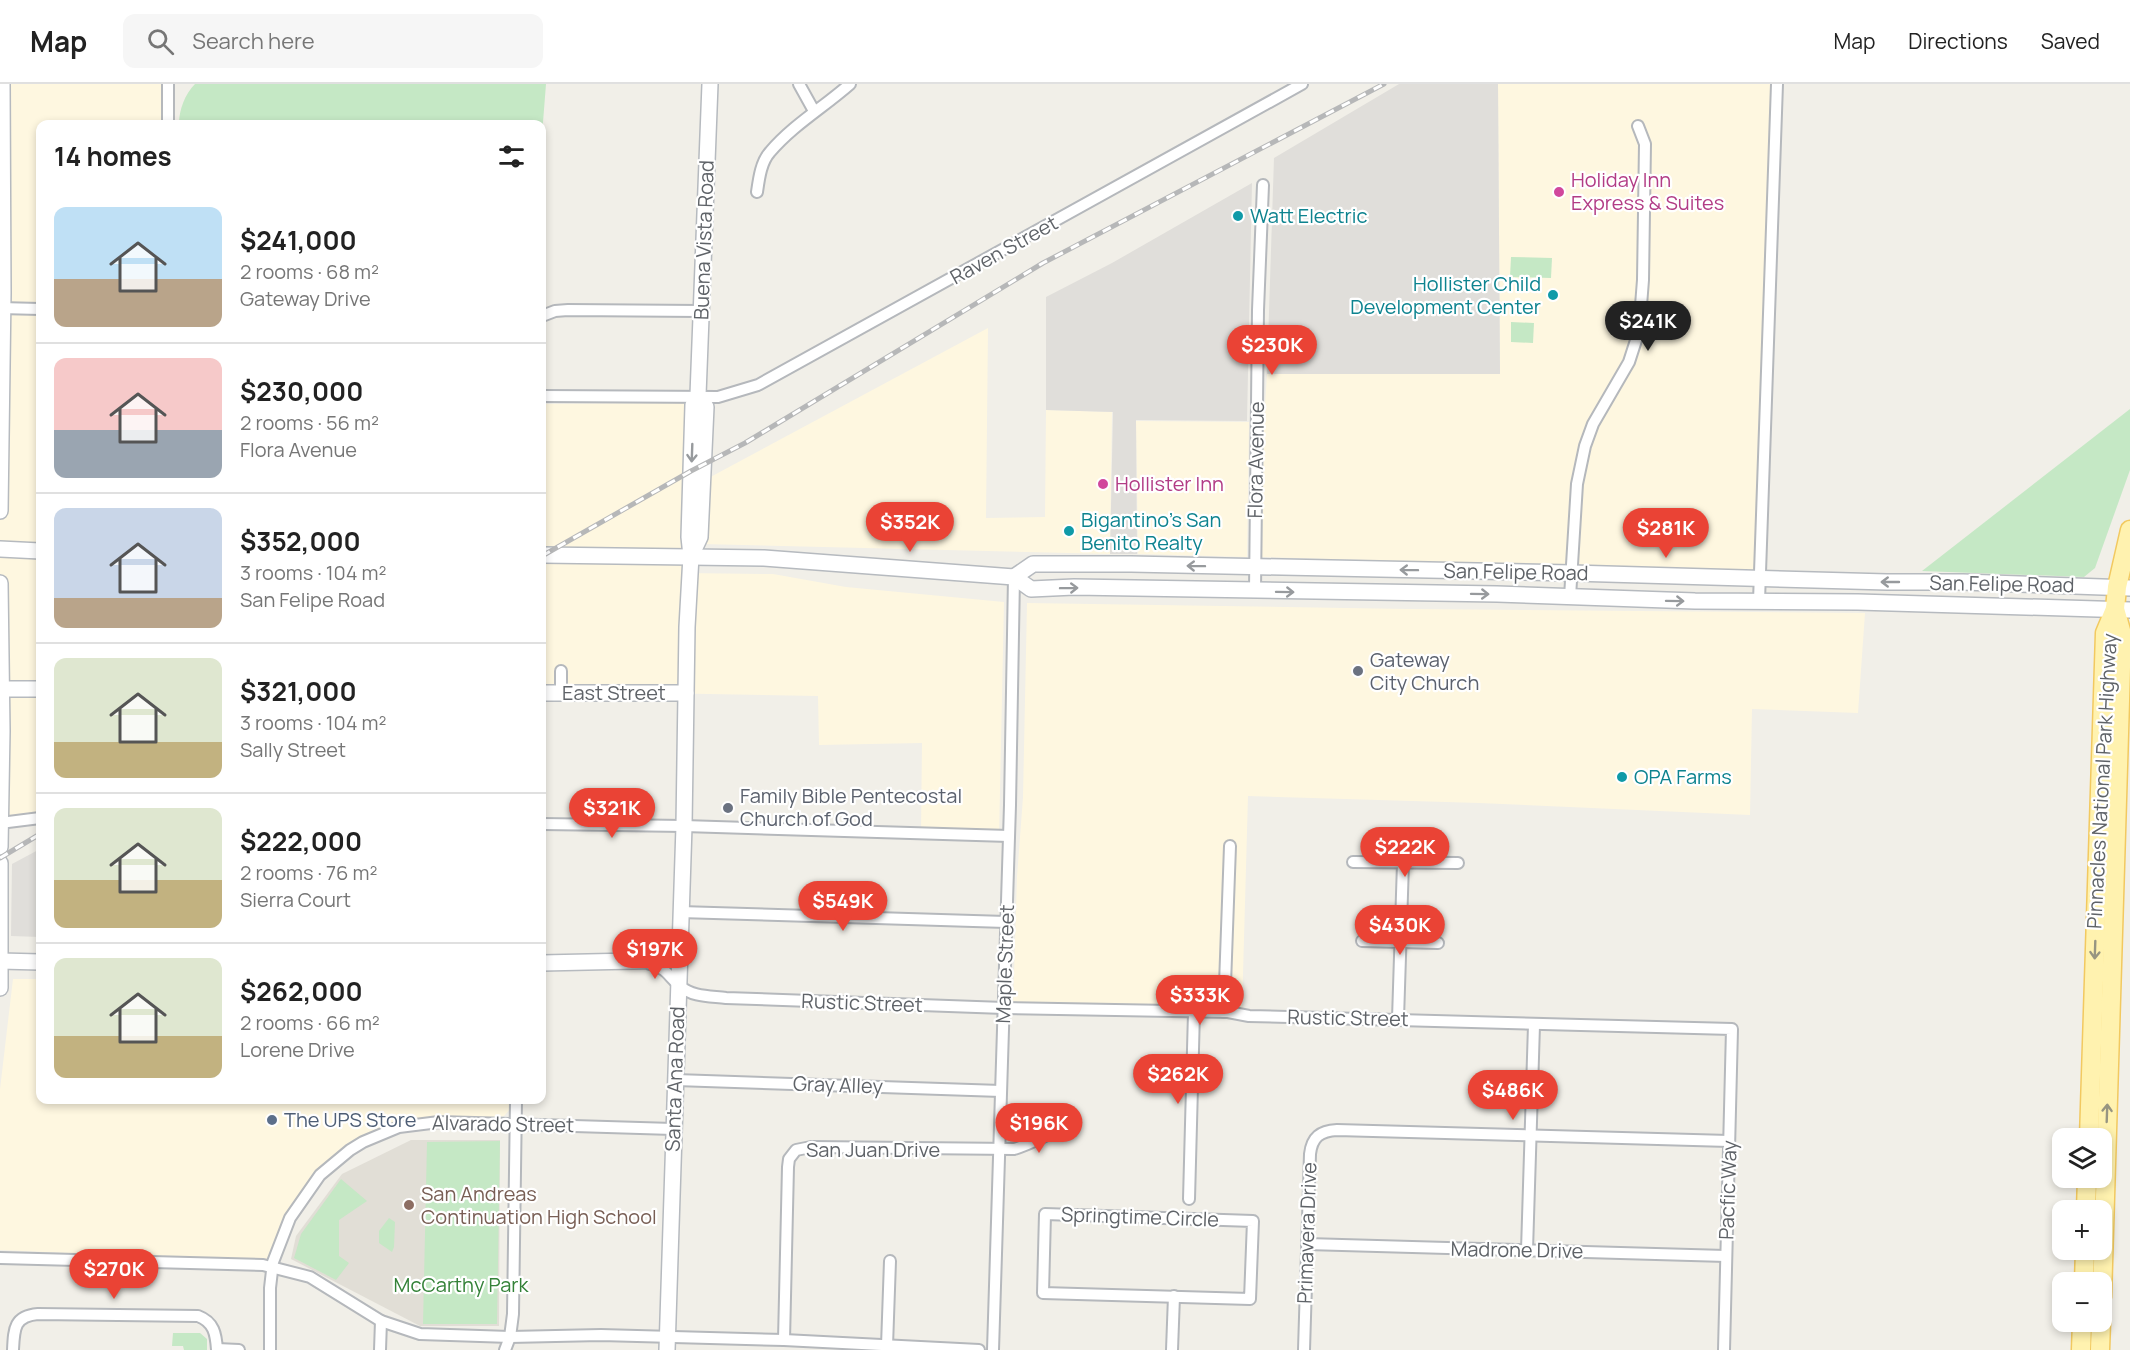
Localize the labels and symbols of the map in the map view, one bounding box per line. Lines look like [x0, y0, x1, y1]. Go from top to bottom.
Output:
street label: Buena Vista Road [687, 160, 720, 320]
place label: Holiday Inn Express & Suites [1571, 166, 1724, 216]
marker: Holiday Inn Express & Suites [1552, 185, 1566, 199]
place label: Watt Electric [1250, 202, 1368, 229]
street label: Raven Street [945, 209, 1062, 290]
marker: Watt Electric [1231, 209, 1245, 223]
place label: Hollister Child Development Center [1350, 270, 1541, 320]
marker: Hollister Child Development Center [1546, 288, 1560, 302]
pin: $241K [1606, 301, 1690, 352]
pin: $230K [1230, 325, 1314, 376]
street label: Flora Avenue [1241, 401, 1270, 519]
one-way arrow [686, 442, 698, 462]
place label: Hollister Inn [1115, 470, 1224, 497]
marker: Hollister Inn [1096, 477, 1110, 491]
pin: $352K [868, 502, 952, 553]
place label: Bigantino's San Benito Realty [1081, 506, 1221, 556]
pin: $281K [1624, 508, 1708, 559]
marker: Bigantino's San Benito Realty [1062, 524, 1076, 538]
street label: San Felipe Road [1443, 557, 1589, 586]
one-way arrow [1186, 560, 1206, 572]
one-way arrow [1399, 564, 1419, 575]
street label: San Felipe Road [1929, 569, 2075, 598]
one-way arrow [1881, 576, 1901, 588]
one-way arrow [1059, 582, 1079, 593]
one-way arrow [1274, 586, 1294, 598]
one-way arrow [1469, 588, 1489, 600]
one-way arrow [1664, 595, 1684, 606]
street label: Pinnacles National Park Highway [2080, 632, 2123, 929]
place label: Gateway City Church [1370, 646, 1479, 696]
marker: Gateway City Church [1351, 664, 1365, 678]
street label: East Street [562, 679, 666, 706]
place label: OPA Farms [1634, 763, 1732, 790]
marker: OPA Farms [1615, 770, 1629, 784]
place label: Family Bible Pentecostal Church of God [740, 782, 962, 832]
pin: $321K [570, 788, 654, 839]
marker: Family Bible Pentecostal Church of God [721, 801, 735, 815]
pin: $222K [1363, 827, 1447, 878]
pin: $549K [801, 881, 885, 932]
street label: Maple Street [989, 904, 1020, 1024]
pin: $430K [1358, 905, 1442, 956]
pin: $197K [613, 929, 697, 980]
one-way arrow [2089, 939, 2101, 959]
pin: $333K [1158, 975, 1242, 1026]
street label: Rustic Street [801, 987, 923, 1018]
street label: Rustic Street [1287, 1003, 1409, 1032]
street label: Santa Ana Road [658, 1006, 691, 1152]
pin: $262K [1136, 1054, 1220, 1105]
street label: Gray Alley [793, 1069, 884, 1100]
pin: $486K [1471, 1070, 1555, 1121]
pin: $196K [997, 1103, 1081, 1154]
one-way arrow [2101, 1103, 2112, 1123]
place label: The UPS Store [284, 1106, 416, 1133]
street label: Alvarado Street [432, 1109, 574, 1138]
marker: The UPS Store [265, 1113, 279, 1127]
street label: San Juan Drive [806, 1136, 940, 1163]
street label: Pacfic Way [1712, 1139, 1743, 1240]
street label: Primavera Drive [1291, 1162, 1322, 1304]
place label: San Andreas Continuation High School [421, 1180, 657, 1230]
marker: San Andreas Continuation High School [402, 1198, 416, 1212]
street label: Springtime Circle [1061, 1200, 1220, 1233]
street label: Madrone Drive [1450, 1235, 1584, 1264]
pin: $270K [72, 1249, 156, 1300]
park label: McCarthy Park [394, 1271, 529, 1298]

